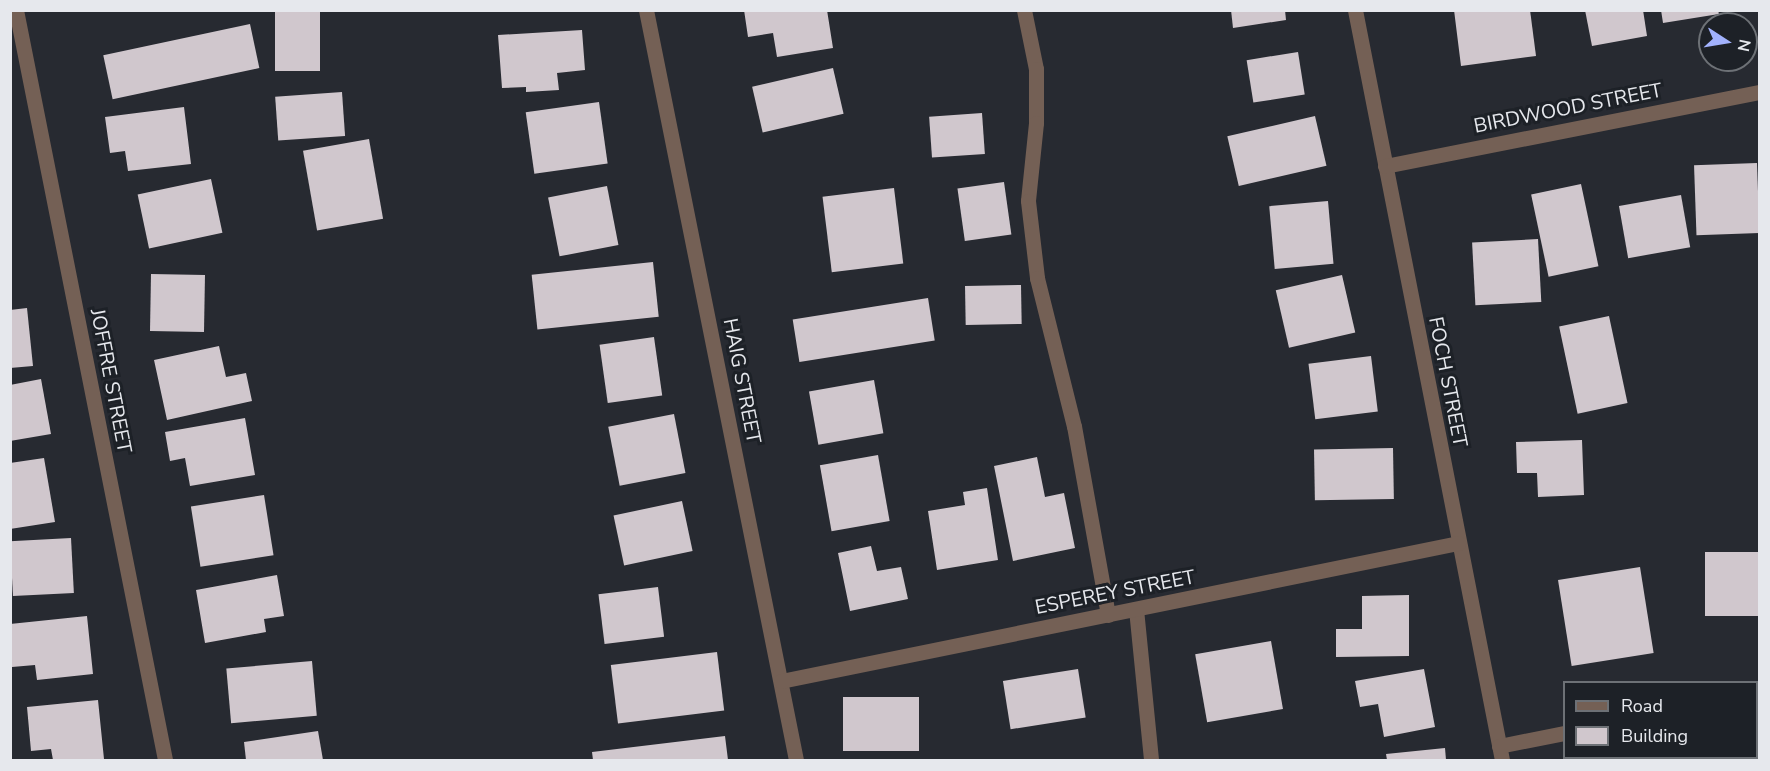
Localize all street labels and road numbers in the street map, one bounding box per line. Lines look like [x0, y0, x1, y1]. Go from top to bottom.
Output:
street label: BIRDWOOD STREET [1472, 78, 1664, 138]
street label: JOFFRE STREET [85, 307, 137, 455]
street label: FOCH STREET [1424, 315, 1472, 449]
street label: HAIG STREET [718, 316, 766, 446]
street label: ESPEREY STREET [1033, 565, 1197, 619]

